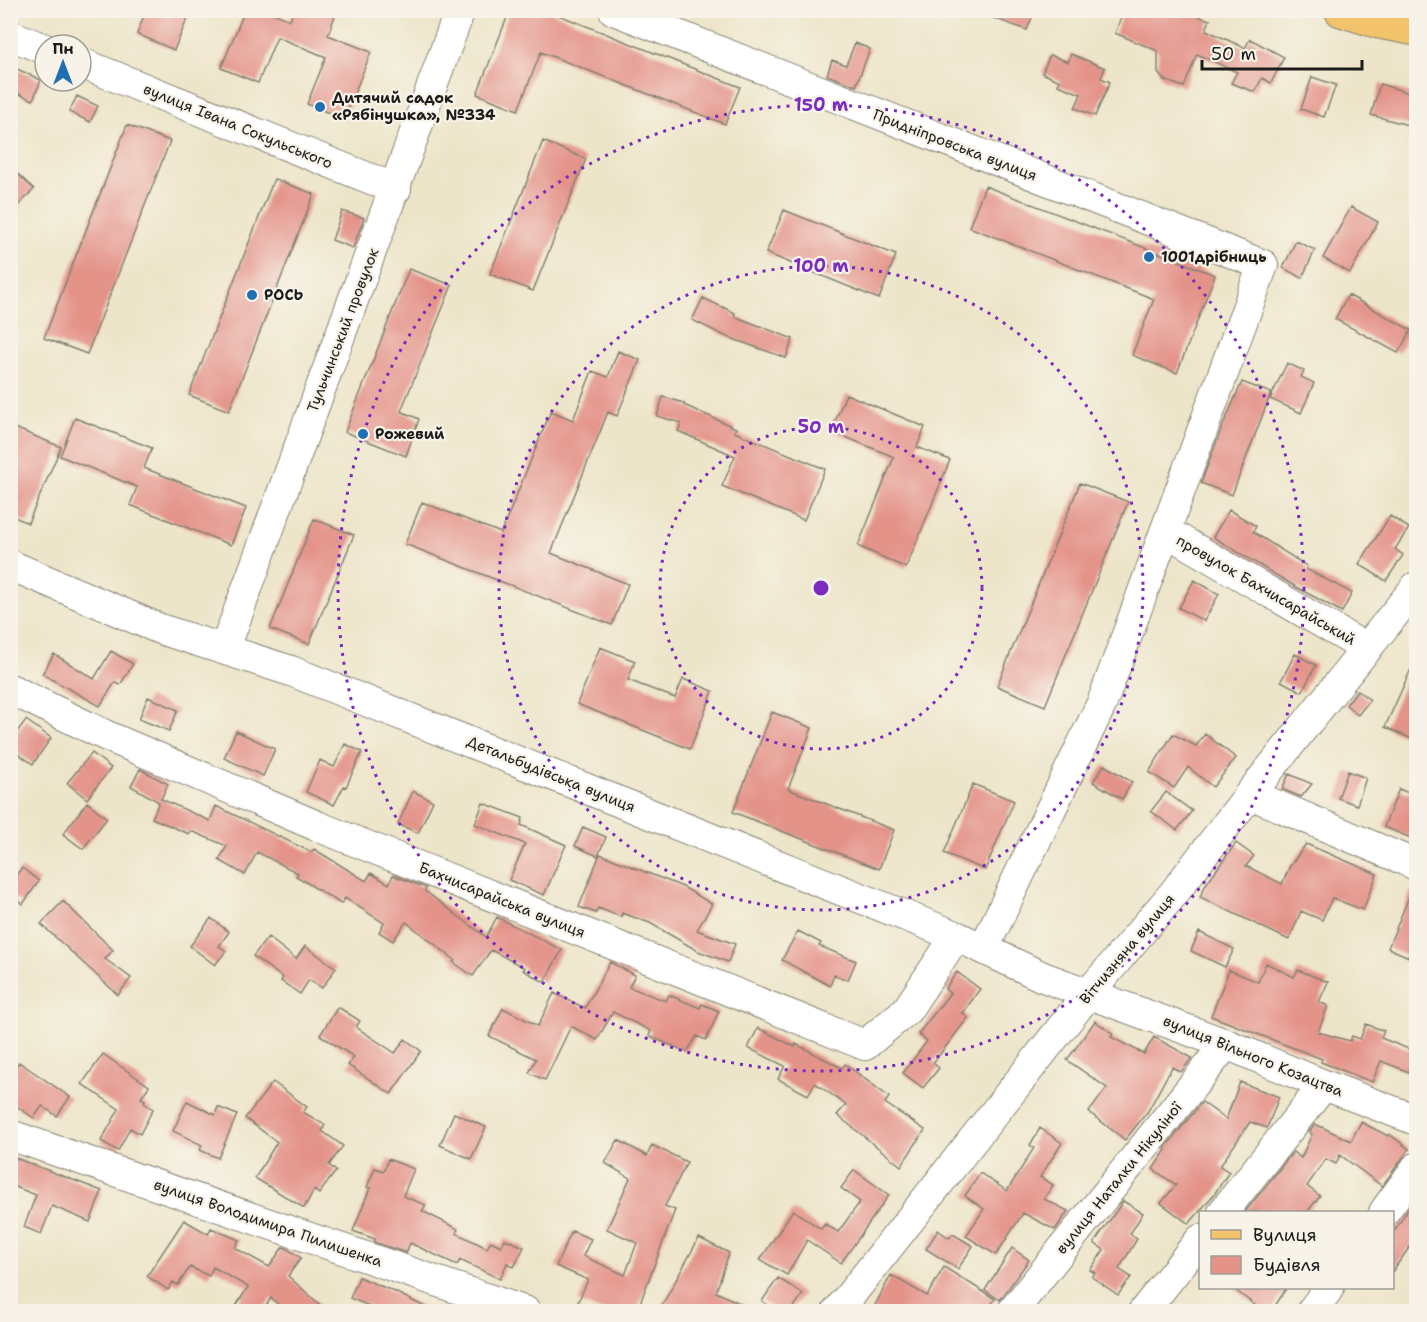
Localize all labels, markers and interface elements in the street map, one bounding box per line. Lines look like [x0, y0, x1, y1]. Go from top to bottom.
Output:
north arrow [33, 33, 93, 93]
scale bar [1202, 33, 1362, 71]
text: Пн [52, 38, 74, 59]
text: 50 m [1211, 42, 1256, 66]
street label: вулиця Івана Сокульського [140, 79, 336, 173]
place label: Дитячий садок «Рябінушка», №334 [332, 88, 496, 125]
text: 150 m [794, 93, 849, 117]
marker: Дитячий садок «Рябінушка», №334 [313, 100, 327, 114]
street label: Придніпровська вулиця [870, 104, 1040, 186]
street label: Тульчинський провулок [302, 245, 384, 415]
place label: 1001дрібниць [1161, 247, 1267, 267]
marker: 1001дрібниць [1142, 250, 1156, 264]
text: 100 m [793, 254, 849, 278]
place label: РОСЬ [264, 285, 303, 305]
marker: РОСЬ [245, 288, 259, 302]
text: 50 m [798, 415, 845, 439]
place label: Рожевий [375, 424, 445, 444]
marker: Рожевий [356, 427, 370, 441]
street label: провулок Бахчисарайський [1173, 530, 1359, 650]
centre of rings [811, 578, 831, 598]
street label: Детальбудівська вулиця [464, 731, 638, 817]
street label: Бахчисарайська вулиця [416, 857, 588, 943]
street label: Вітчизняна вулиця [1075, 890, 1179, 1008]
street label: вулиця Вільного Козацтва [1160, 1011, 1347, 1102]
street label: вулиця Наталки Нікуліної [1051, 1097, 1187, 1258]
street label: вулиця Володимира Пилишенка [151, 1174, 386, 1272]
legend [1199, 1211, 1394, 1289]
text: Вулиця [1253, 1223, 1317, 1247]
text: Будівля [1253, 1253, 1321, 1277]

